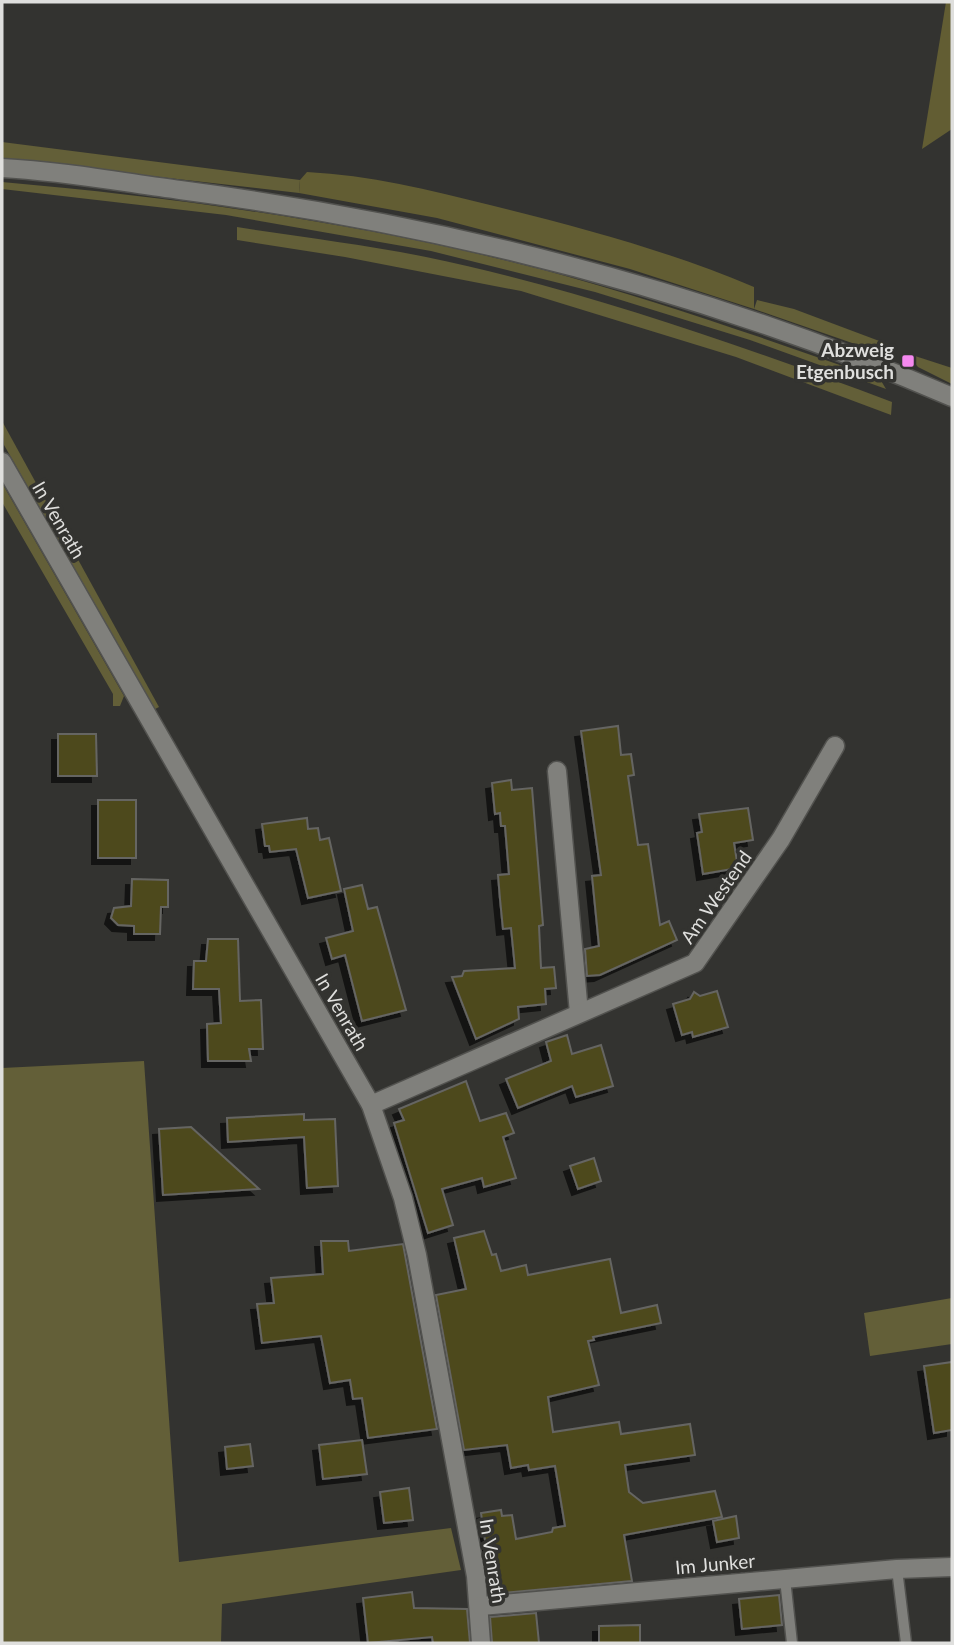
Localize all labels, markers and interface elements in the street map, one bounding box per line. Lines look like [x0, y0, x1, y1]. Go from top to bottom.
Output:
place label: Abzweig Etgenbusch [796, 338, 894, 383]
marker: Abzweig Etgenbusch [900, 353, 916, 369]
street label: In Venrath [28, 477, 91, 563]
street label: Am Westend [675, 846, 756, 948]
street label: In Venrath [311, 969, 374, 1055]
street label: In Venrath [475, 1517, 512, 1605]
street label: Im Junker [674, 1549, 756, 1578]

